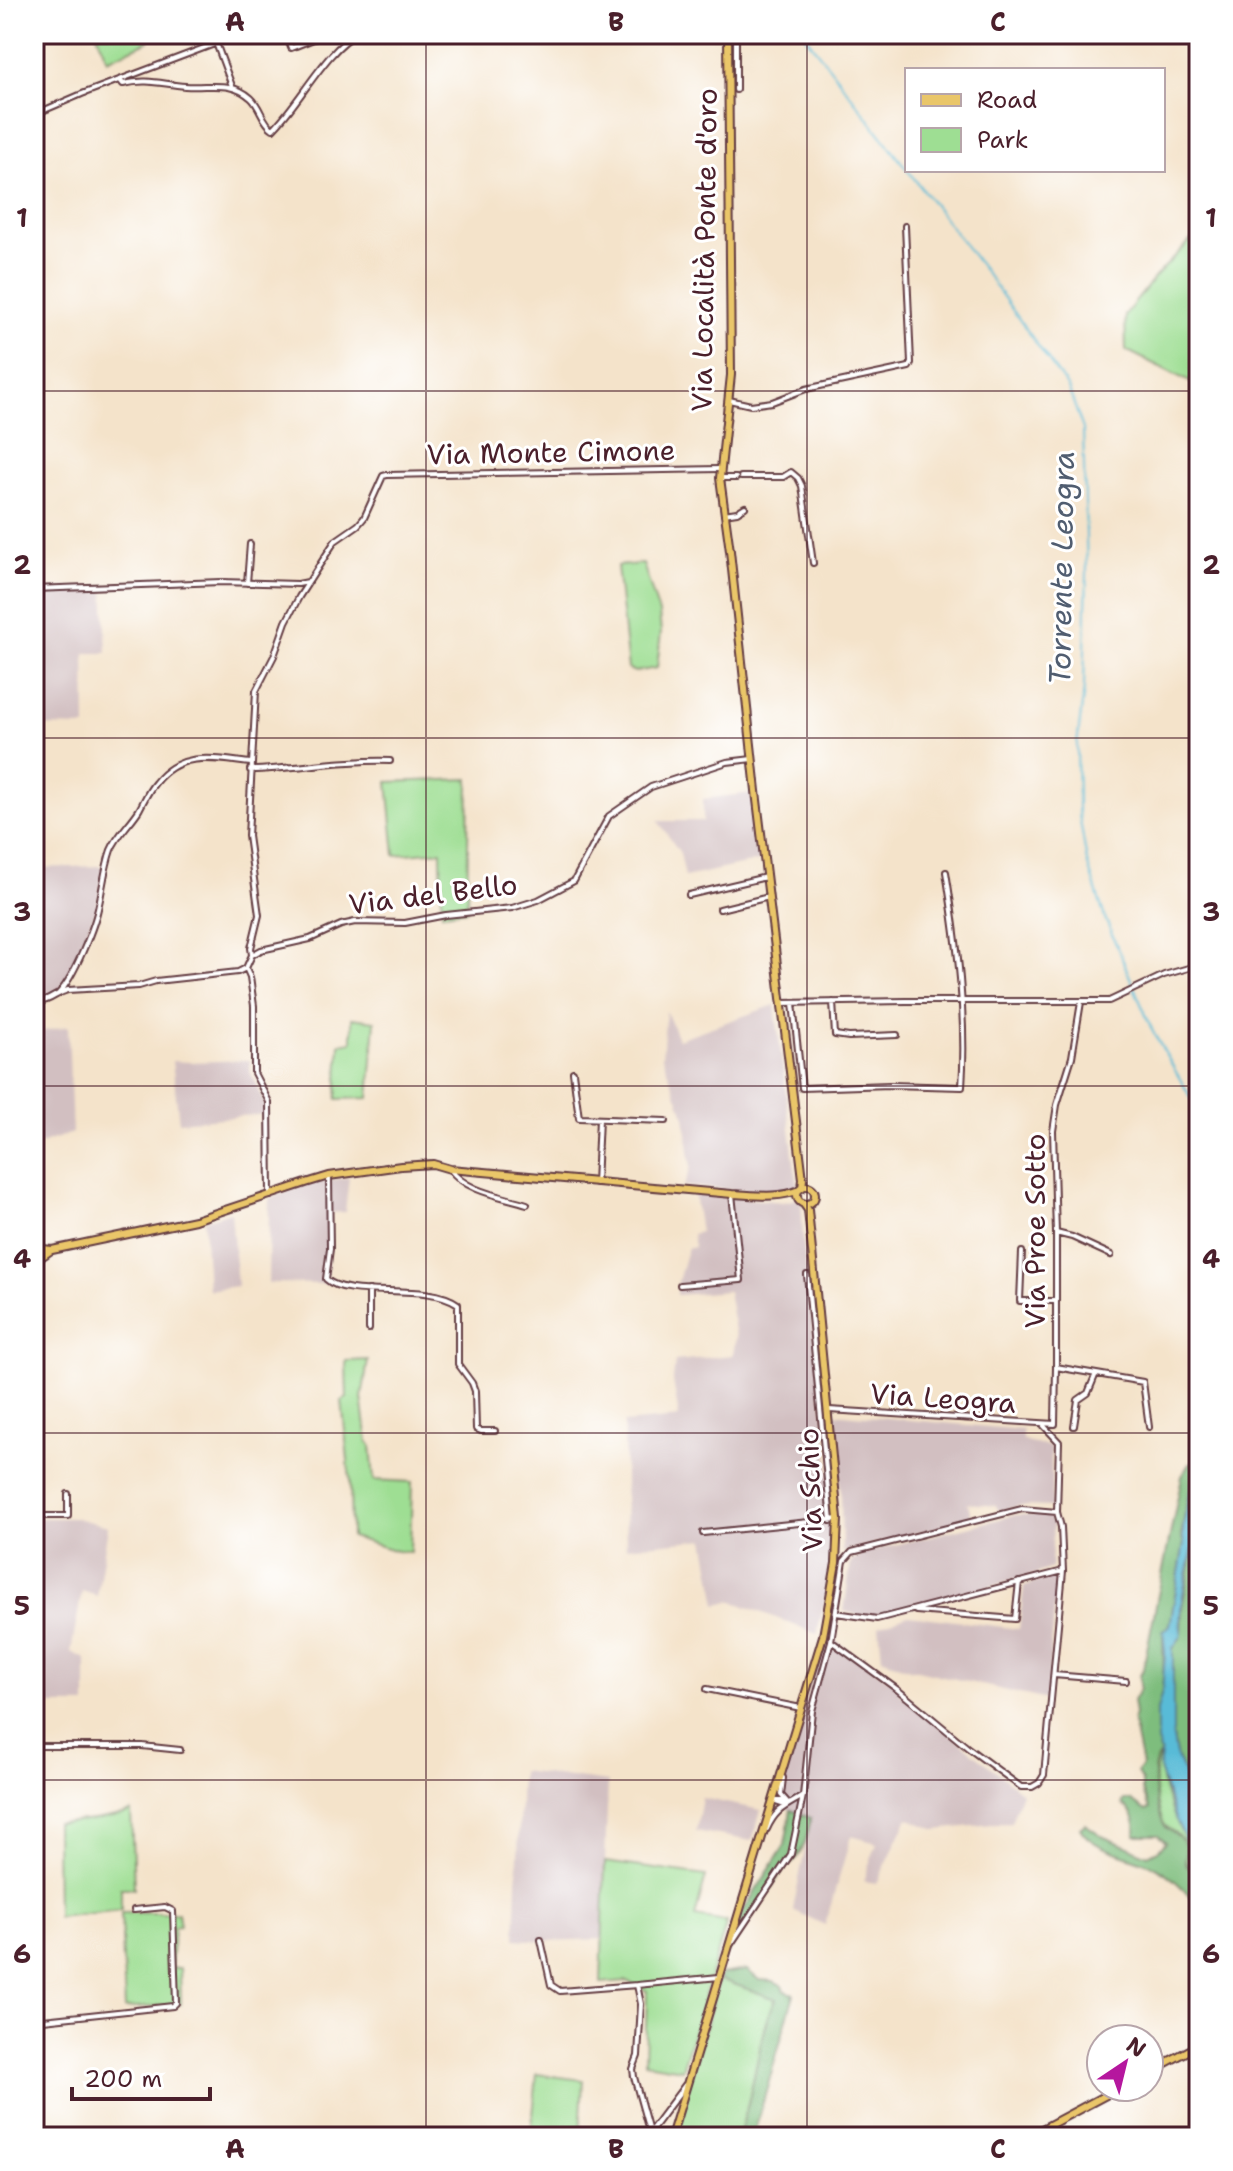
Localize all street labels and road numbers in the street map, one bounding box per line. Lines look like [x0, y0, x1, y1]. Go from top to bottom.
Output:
street label: Via Località Ponte d'oro [682, 88, 726, 412]
street label: Via Monte Cimone [426, 431, 676, 473]
street label: Via del Bello [346, 865, 520, 923]
street label: Via Proe Sotto [1016, 1133, 1054, 1329]
street label: Via Leogra [869, 1374, 1017, 1422]
street label: Via Schio [789, 1428, 831, 1552]

